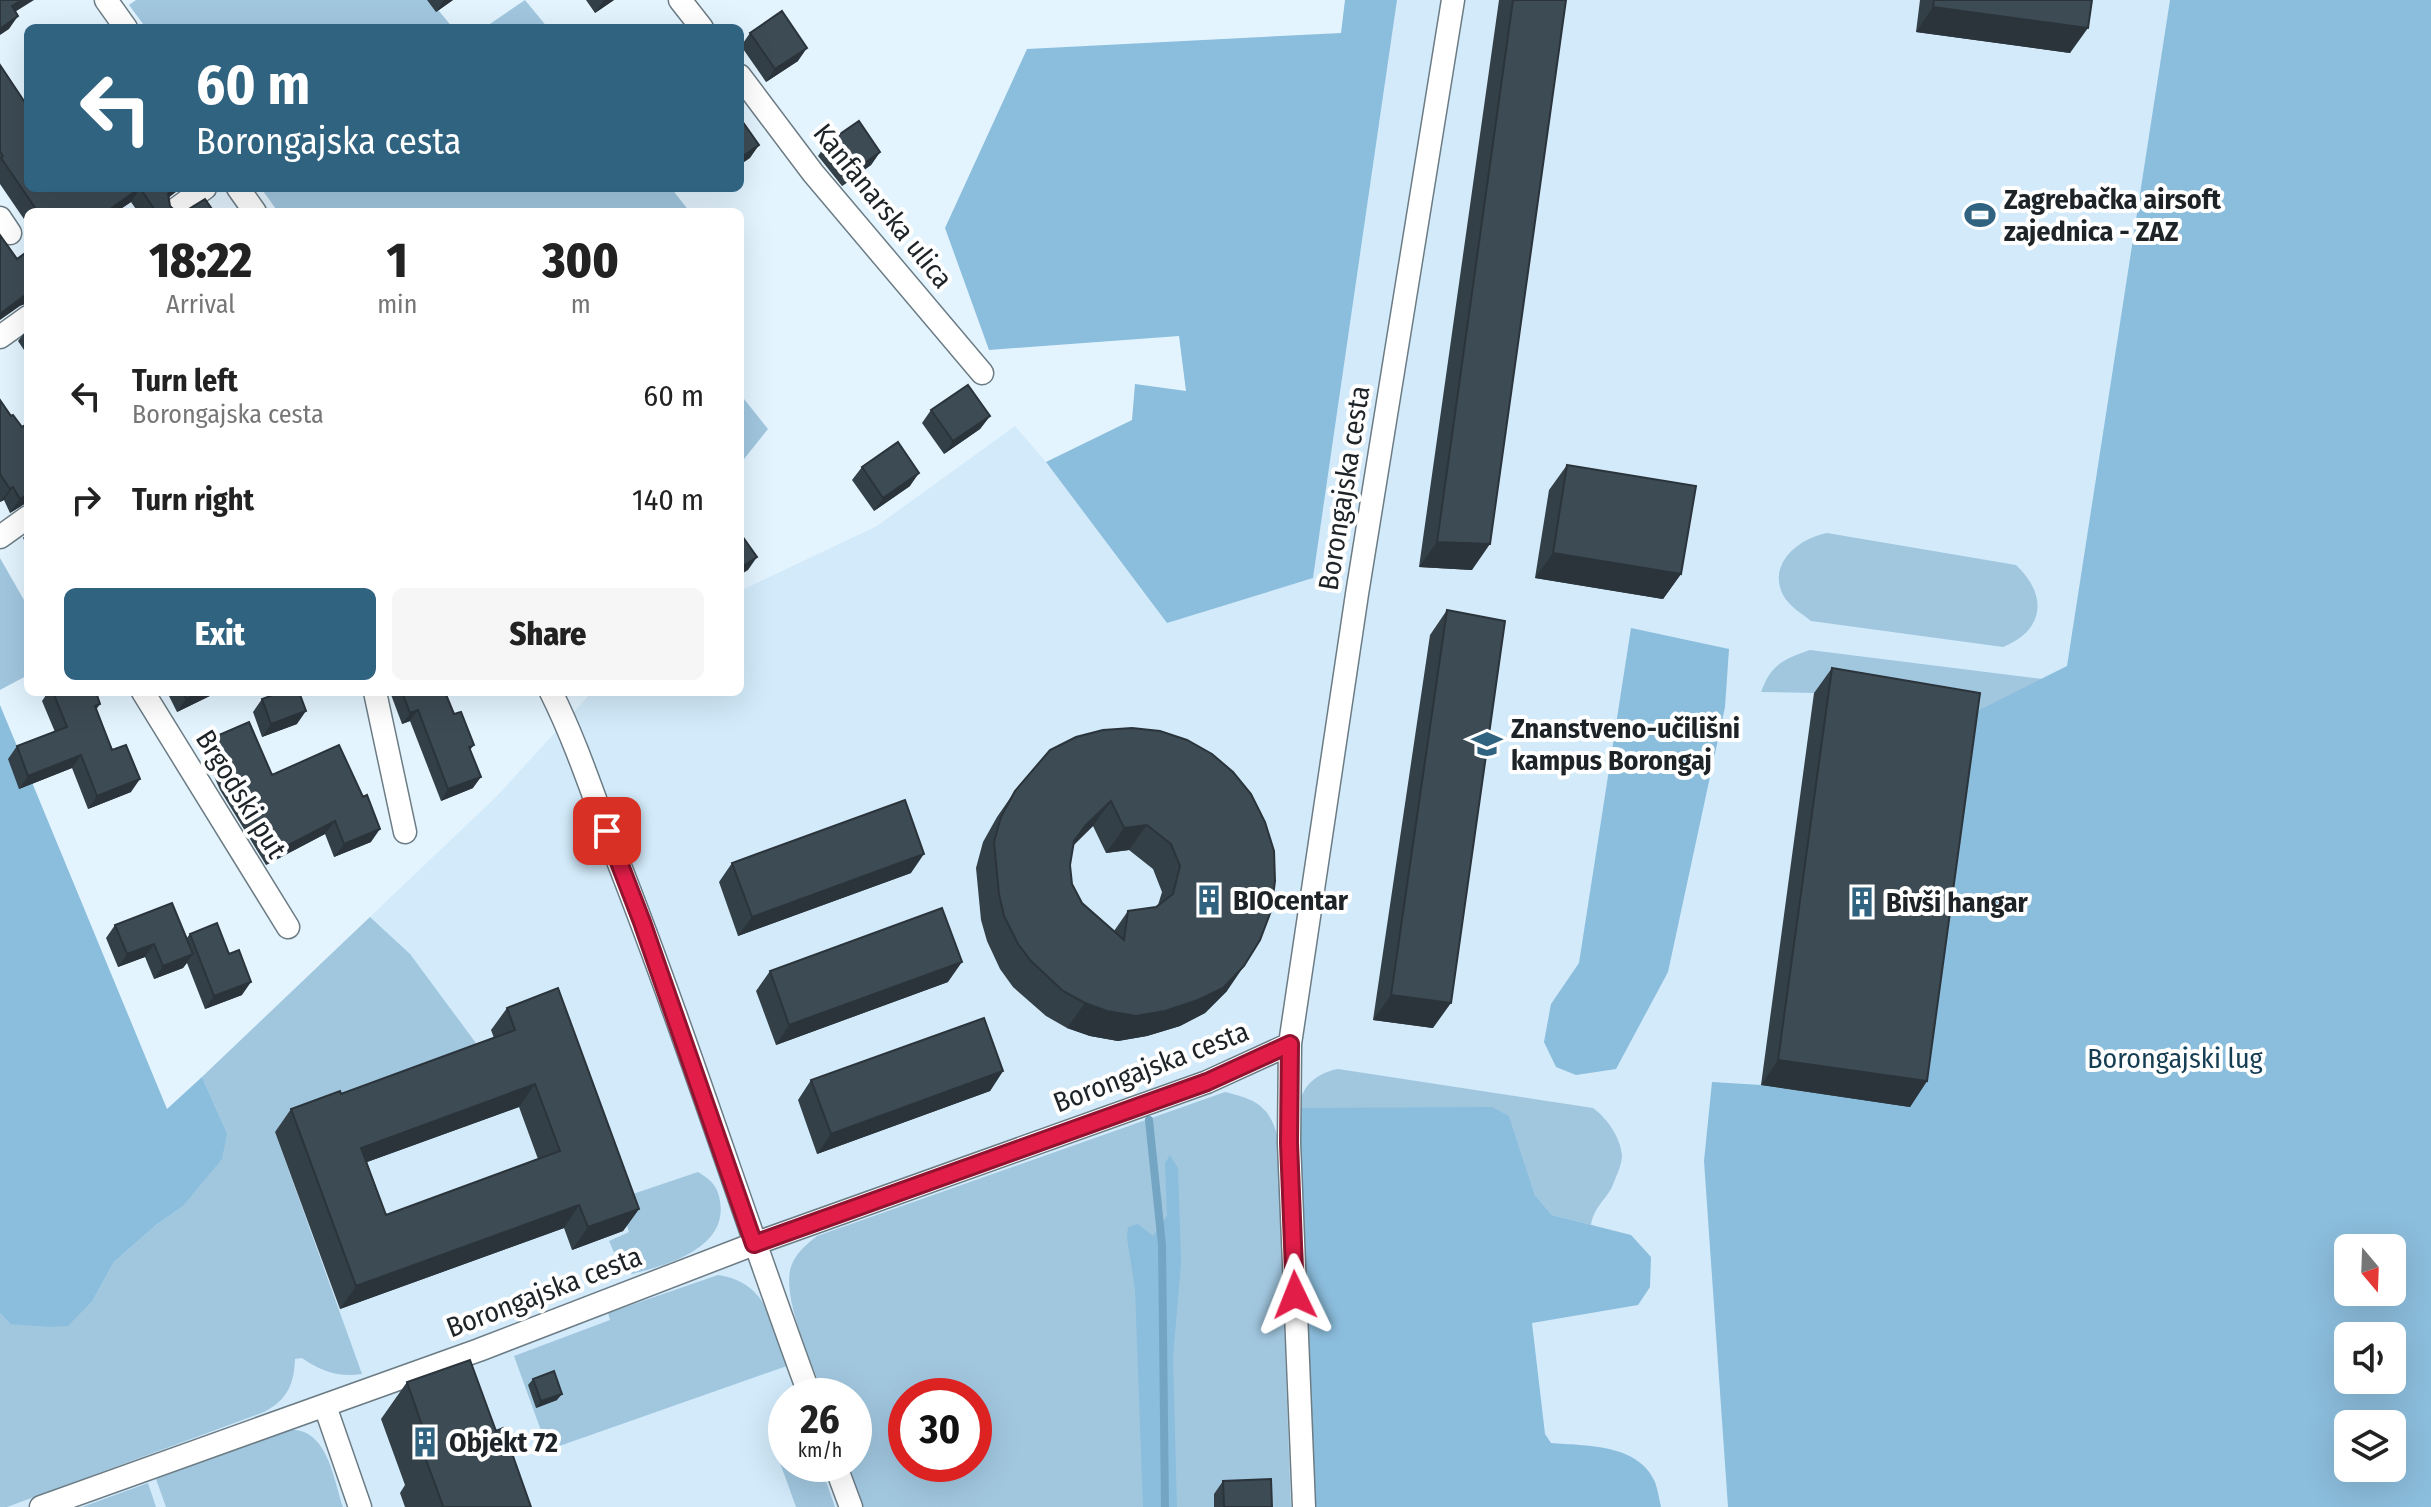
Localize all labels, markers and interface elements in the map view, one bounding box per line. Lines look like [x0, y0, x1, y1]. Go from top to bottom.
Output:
text: 60 m [196, 52, 310, 119]
icon: left [64, 56, 168, 160]
street label: Kanfanarska ulica [807, 117, 959, 295]
text: Borongajska cesta [196, 120, 461, 164]
place label: Zagrebačka airsoft zajednica - ZAZ [2004, 183, 2222, 248]
sports icon: Zagrebačka airsoft zajednica - ZAZ [1963, 198, 1997, 232]
text: 18:22 [149, 232, 252, 290]
text: 1 [387, 232, 408, 290]
text: 300 [543, 232, 619, 290]
text: Arrival [166, 289, 235, 320]
text: min [377, 289, 417, 320]
text: m [571, 289, 591, 320]
text: Turn left [132, 363, 238, 399]
icon: left [64, 374, 108, 418]
text: 60 m [643, 378, 704, 414]
street label: Borongajska cesta [1312, 383, 1376, 593]
text: Borongajska cesta [132, 399, 324, 430]
icon: right [64, 478, 108, 522]
text: Turn right [132, 482, 254, 518]
text: 140 m [632, 482, 704, 518]
button: Exit [64, 588, 376, 680]
button: Share [392, 588, 704, 680]
place label: Znanstveno-učilišni kampus Borongaj [1511, 712, 1740, 777]
street label: Brgodski put [189, 724, 294, 865]
school or university icon: Znanstveno-učilišni kampus Borongaj [1470, 727, 1504, 761]
pin [573, 797, 641, 865]
icon: arrive [585, 809, 629, 853]
building icon: BIOcentar [1192, 883, 1226, 917]
place label: BIOcentar [1233, 884, 1349, 917]
building icon: Bivši hangar [1845, 885, 1879, 919]
place label: Bivši hangar [1886, 886, 2029, 919]
street label: Borongajska cesta [1049, 1015, 1253, 1119]
park label: Borongajski lug [2087, 1042, 2264, 1075]
north arrow [2334, 1234, 2406, 1306]
map controls [2334, 1234, 2406, 1482]
street label: Borongajska cesta [442, 1240, 646, 1344]
position arrow [1253, 1253, 1337, 1337]
button: sound [2334, 1322, 2406, 1394]
speed limit sign: 30 [888, 1378, 992, 1482]
text: 26 [800, 1396, 840, 1444]
button: layers [2334, 1410, 2406, 1482]
building icon: Objekt 72 [408, 1425, 442, 1459]
place label: Objekt 72 [449, 1426, 558, 1459]
text: km/h [798, 1438, 842, 1462]

